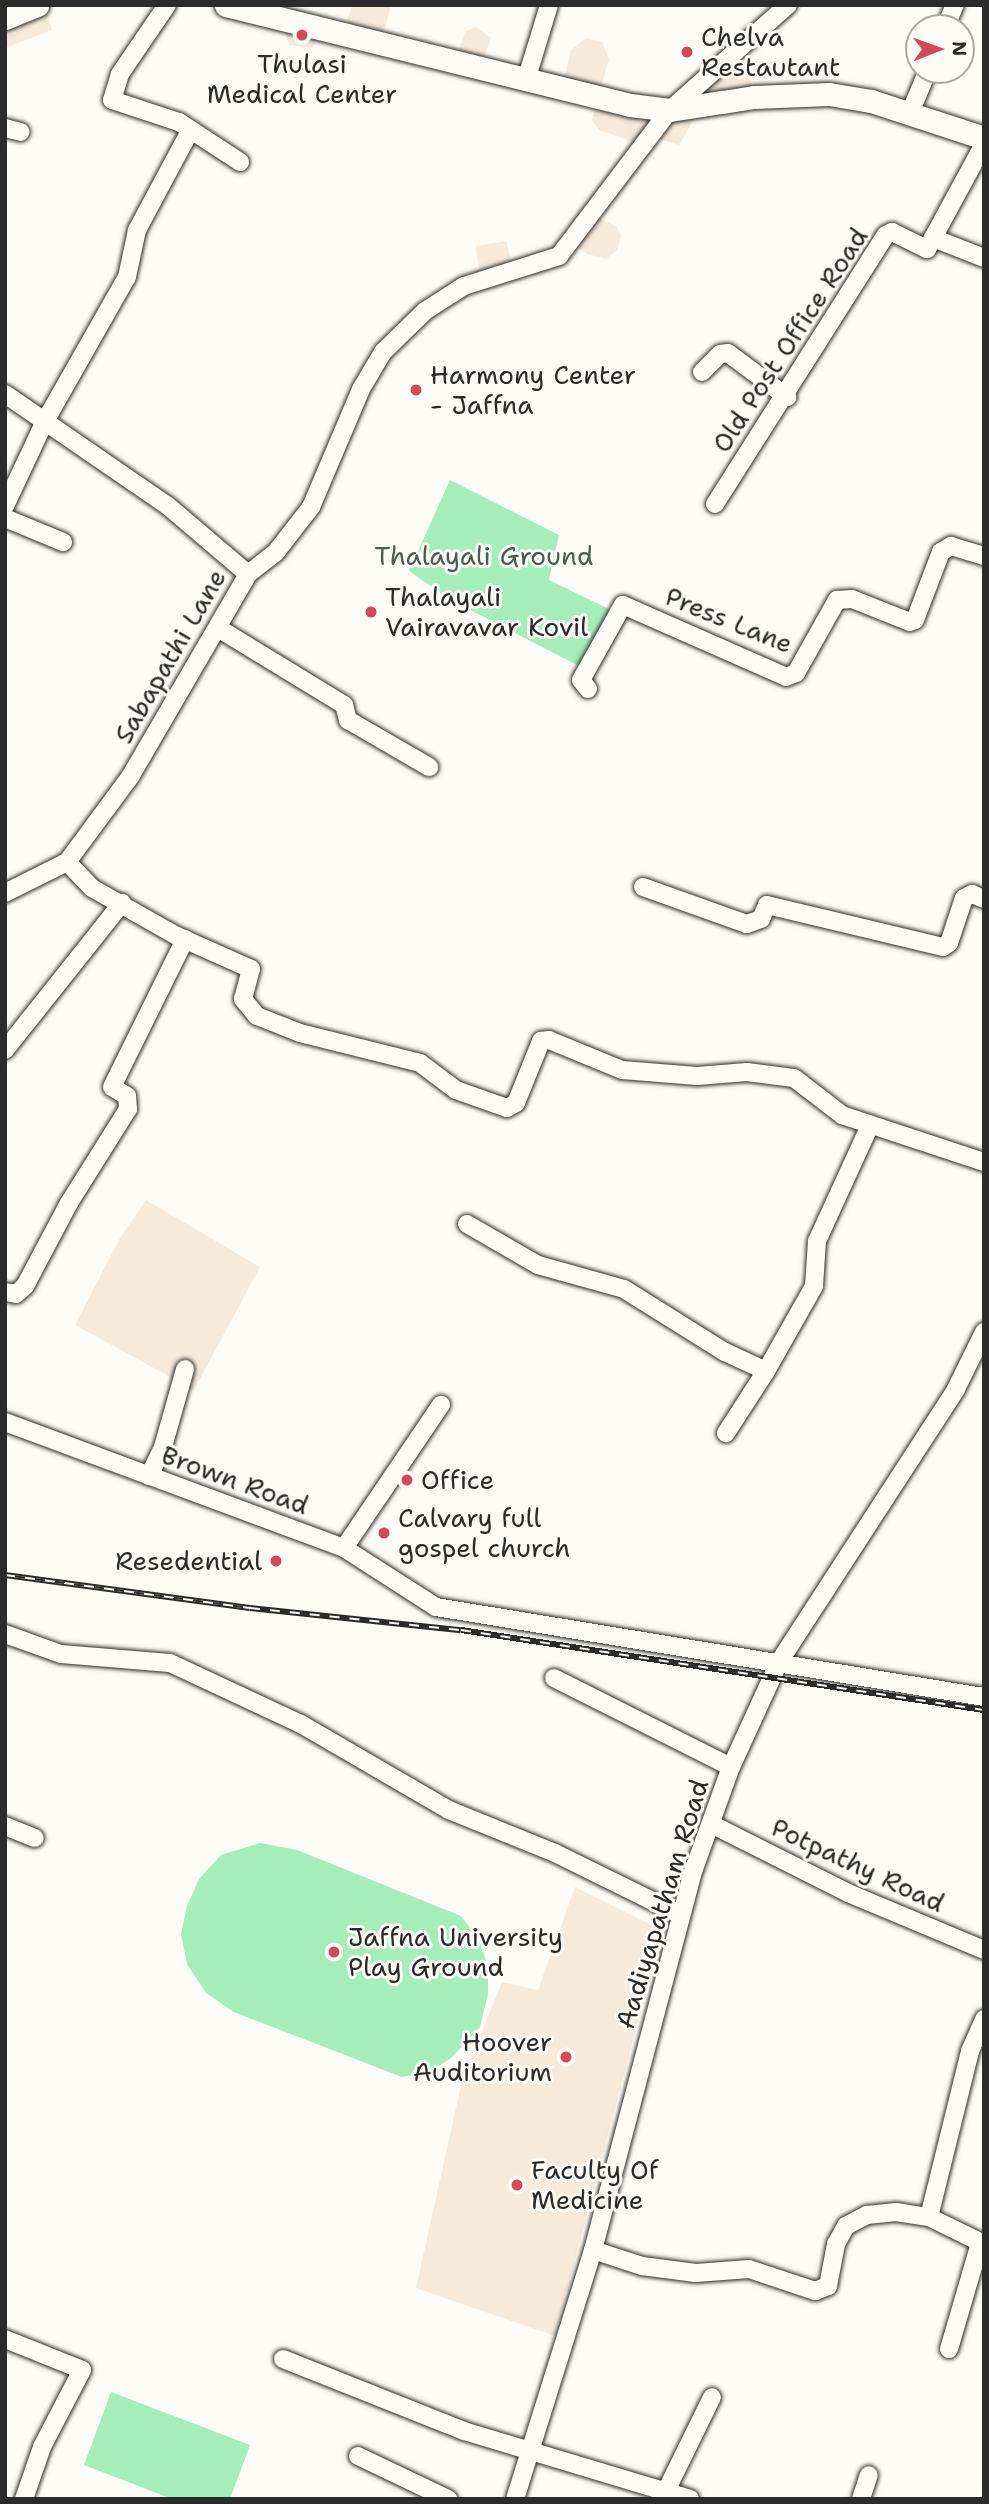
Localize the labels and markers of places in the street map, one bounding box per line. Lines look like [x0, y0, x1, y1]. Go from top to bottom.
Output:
place label: Chelva Restautant [701, 21, 840, 82]
marker: Thulasi Medical Center [292, 25, 312, 45]
marker: Chelva Restautant [679, 44, 695, 60]
place label: Thulasi Medical Center [207, 48, 397, 110]
place label: Harmony Center - Jaffna [430, 359, 636, 420]
marker: Harmony Center - Jaffna [408, 382, 424, 398]
place label: Thalayali Vairavavar Kovil [385, 581, 588, 642]
marker: Thalayali Vairavavar Kovil [363, 604, 379, 620]
place label: Office [421, 1464, 494, 1496]
marker: Office [399, 1472, 415, 1488]
place label: Calvary full gospel church [398, 1502, 571, 1564]
marker: Calvary full gospel church [376, 1525, 392, 1541]
place label: Resedential [115, 1545, 262, 1577]
marker: Resedential [268, 1553, 284, 1569]
place label: Jaffna University Play Ground [348, 1921, 563, 1982]
marker: Jaffna University Play Ground [326, 1944, 342, 1960]
place label: Hoover Auditorium [413, 2026, 552, 2088]
marker: Hoover Auditorium [558, 2049, 574, 2065]
place label: Faculty Of Medicine [531, 2154, 659, 2216]
marker: Faculty Of Medicine [509, 2177, 525, 2193]

